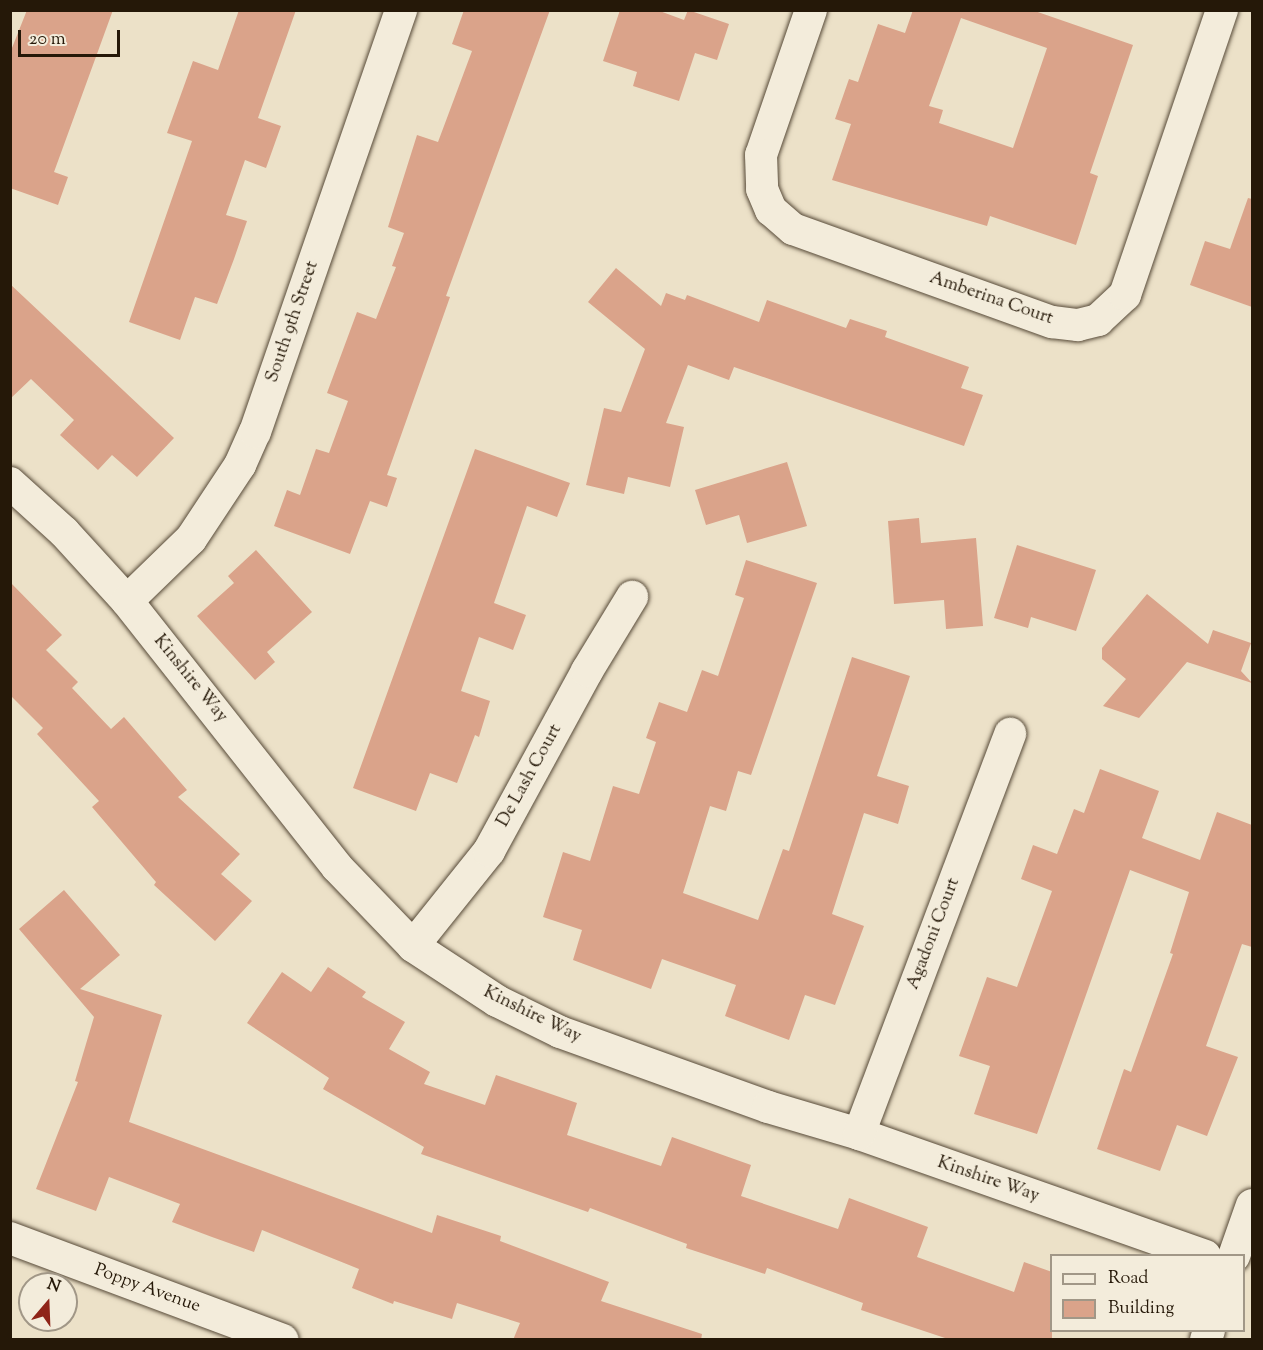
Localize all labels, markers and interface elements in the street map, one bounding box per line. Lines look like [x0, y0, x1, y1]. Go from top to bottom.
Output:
scale bar [21, 18, 123, 56]
text: 20 m [29, 27, 66, 53]
street label: South 9th Street [262, 258, 324, 386]
street label: Amberina Court [926, 268, 1056, 330]
street label: Kinshire Way [148, 631, 232, 727]
street label: De Lash Court [493, 721, 567, 831]
street label: Agadoni Court [903, 875, 965, 993]
street label: Kinshire Way [479, 982, 585, 1048]
street label: Kinshire Way [934, 1152, 1042, 1208]
legend [1050, 1254, 1245, 1332]
street label: Poppy Avenue [91, 1260, 203, 1318]
text: Road [1108, 1266, 1148, 1292]
north arrow [18, 1272, 78, 1332]
text: N [44, 1273, 63, 1299]
text: Building [1108, 1296, 1174, 1322]

